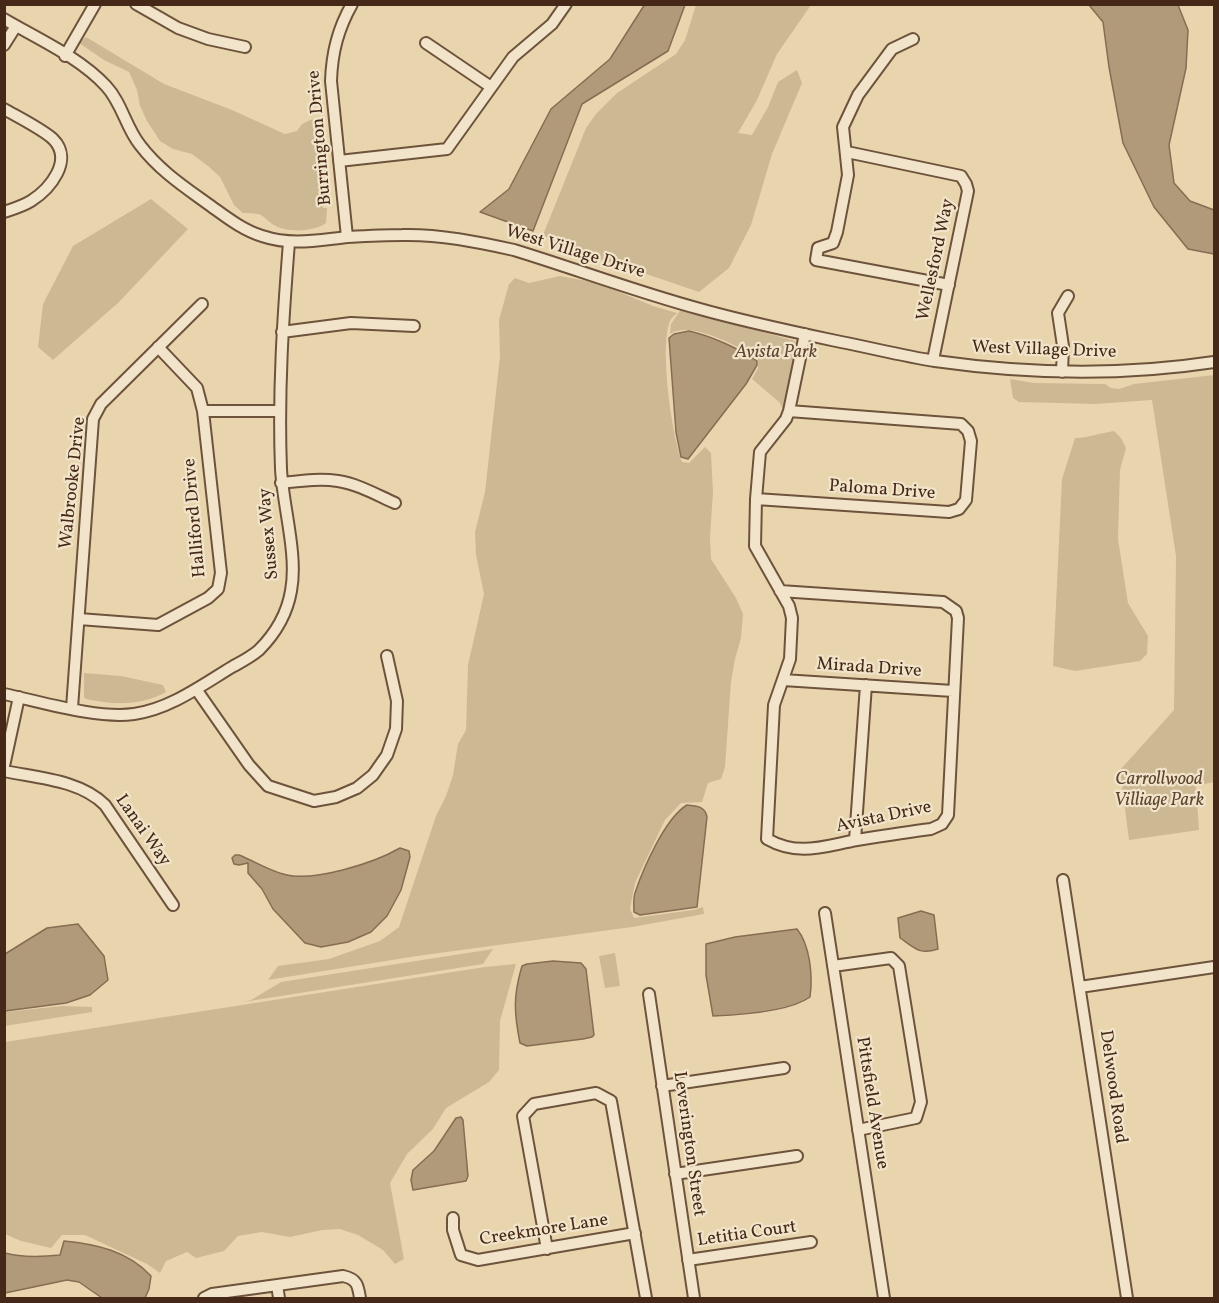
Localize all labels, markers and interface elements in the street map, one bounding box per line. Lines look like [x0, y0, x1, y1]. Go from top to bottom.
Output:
street label: Burrington Drive [304, 69, 338, 207]
street label: Wellesford Way [914, 197, 960, 323]
street label: West Village Drive [503, 222, 647, 284]
street label: West Village Drive [971, 338, 1117, 364]
park label: Avista Park [735, 343, 817, 365]
street label: Walbrooke Drive [56, 416, 92, 550]
street label: Halliford Drive [180, 457, 212, 579]
street label: Paloma Drive [828, 477, 936, 505]
street label: Sussex Way [255, 487, 285, 581]
street label: Mirada Drive [816, 655, 922, 683]
park label: Carrollwood Villiage Park [1114, 770, 1204, 812]
street label: Lanai Way [109, 791, 175, 871]
street label: Avista Drive [834, 797, 934, 839]
street label: Delwood Road [1093, 1029, 1131, 1145]
street label: Pittsfield Avenue [850, 1035, 892, 1171]
street label: Leverington Street [667, 1070, 709, 1218]
street label: Creekmore Lane [478, 1210, 610, 1252]
street label: Letitia Court [696, 1217, 798, 1253]

